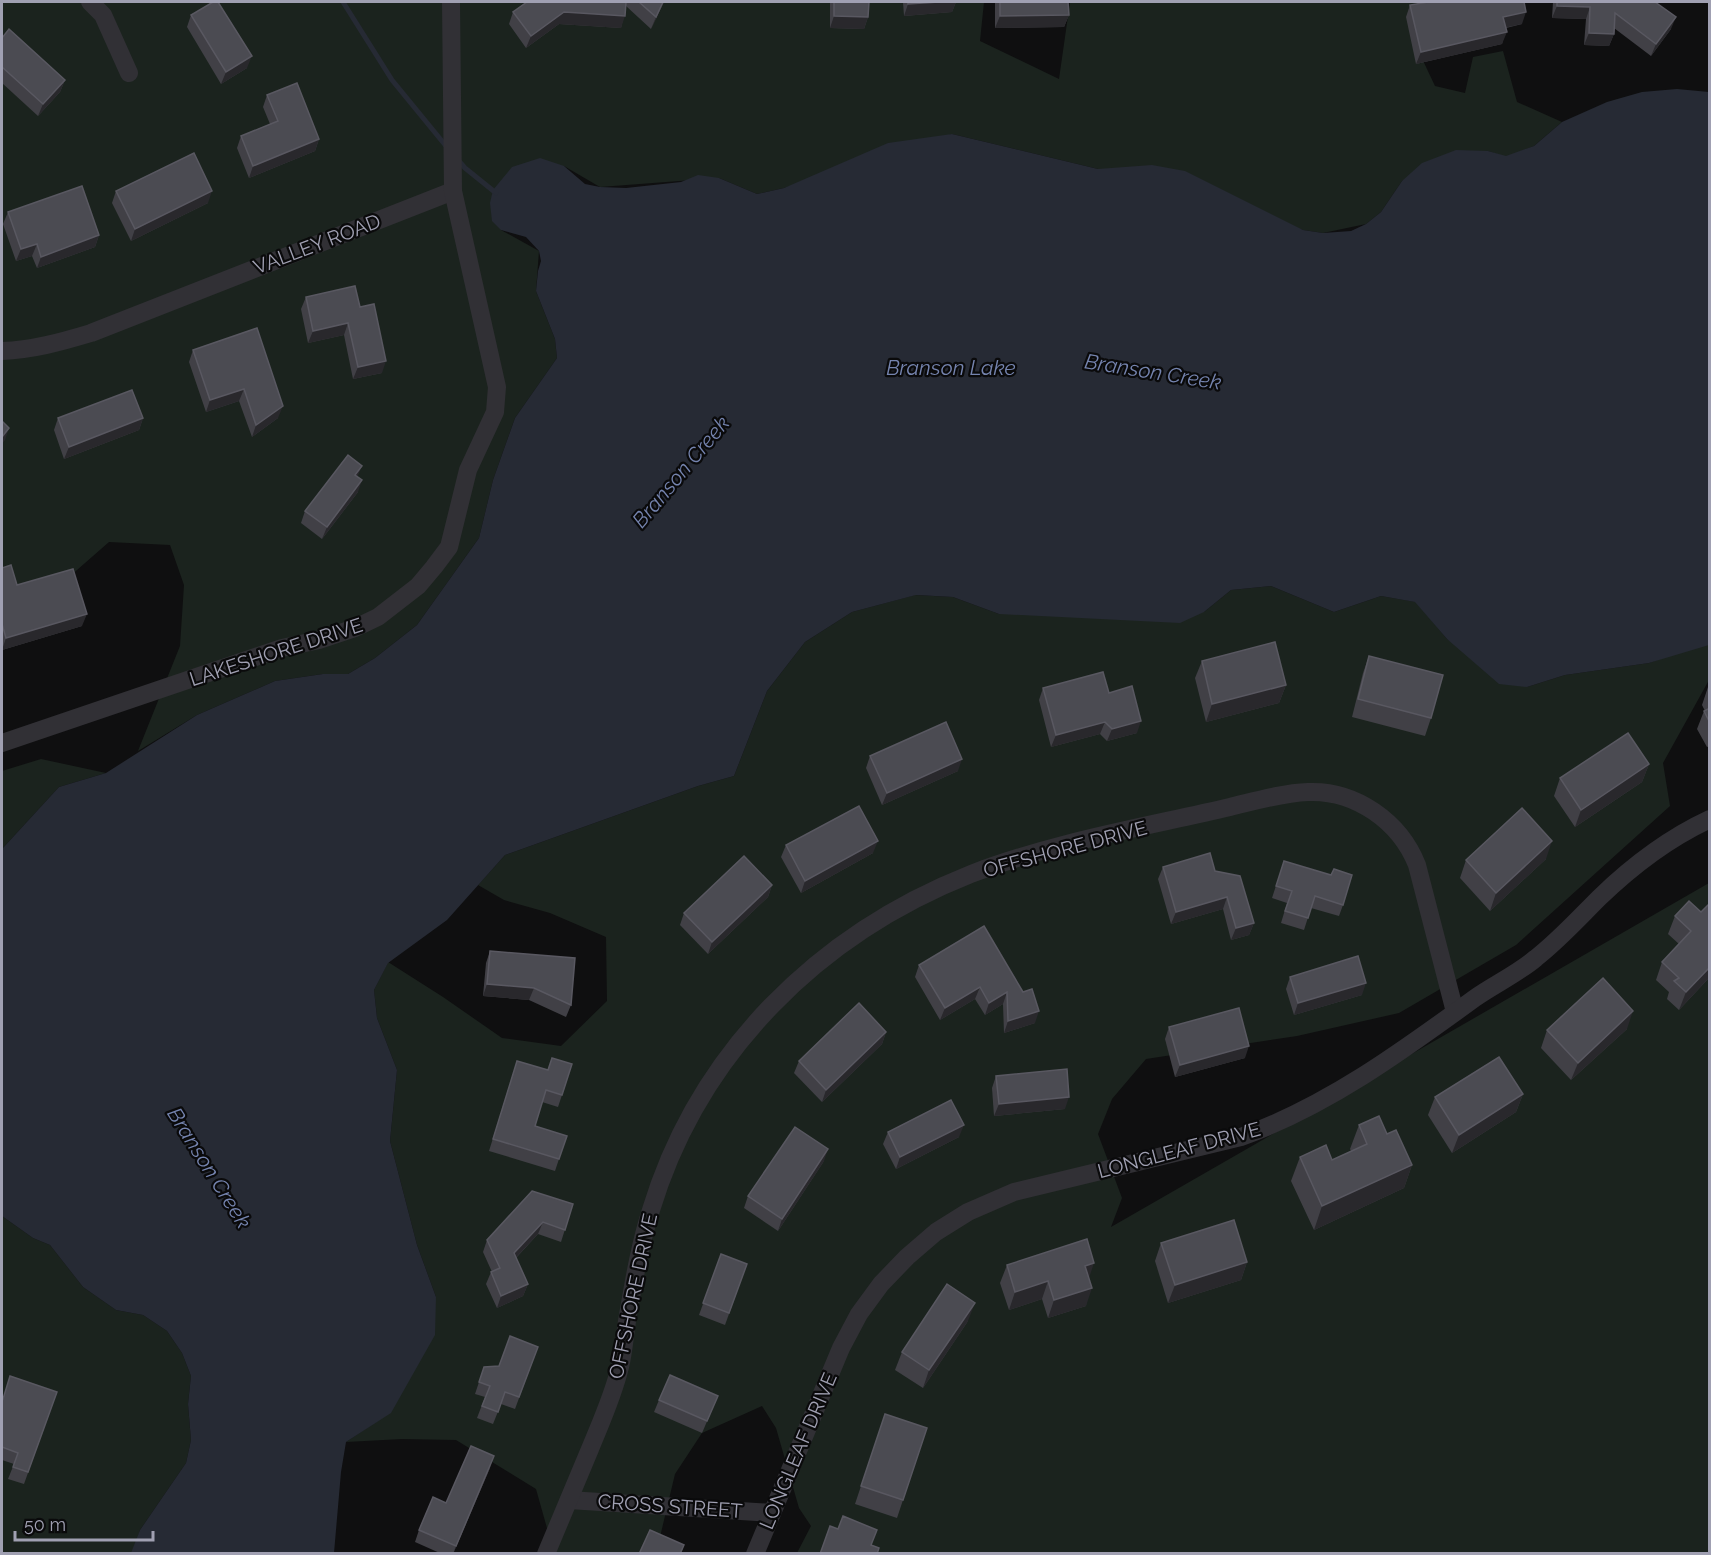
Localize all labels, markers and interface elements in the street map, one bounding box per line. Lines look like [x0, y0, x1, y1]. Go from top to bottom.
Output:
street label: VALLEY ROAD [250, 209, 384, 279]
water label: Branson Creek [1083, 348, 1223, 395]
water label: Branson Lake [886, 355, 1016, 380]
water label: Branson Creek [627, 411, 735, 533]
street label: LAKESHORE DRIVE [186, 613, 366, 691]
street label: OFFSHORE DRIVE [980, 816, 1150, 882]
water label: Branson Creek [162, 1103, 257, 1233]
street label: LONGLEAF DRIVE [1095, 1117, 1263, 1183]
street label: OFFSHORE DRIVE [604, 1211, 662, 1381]
street label: LONGLEAF DRIVE [754, 1369, 842, 1533]
street label: CROSS STREET [597, 1489, 743, 1523]
scale bar [15, 1504, 153, 1542]
text: 50 m [24, 1514, 66, 1535]

